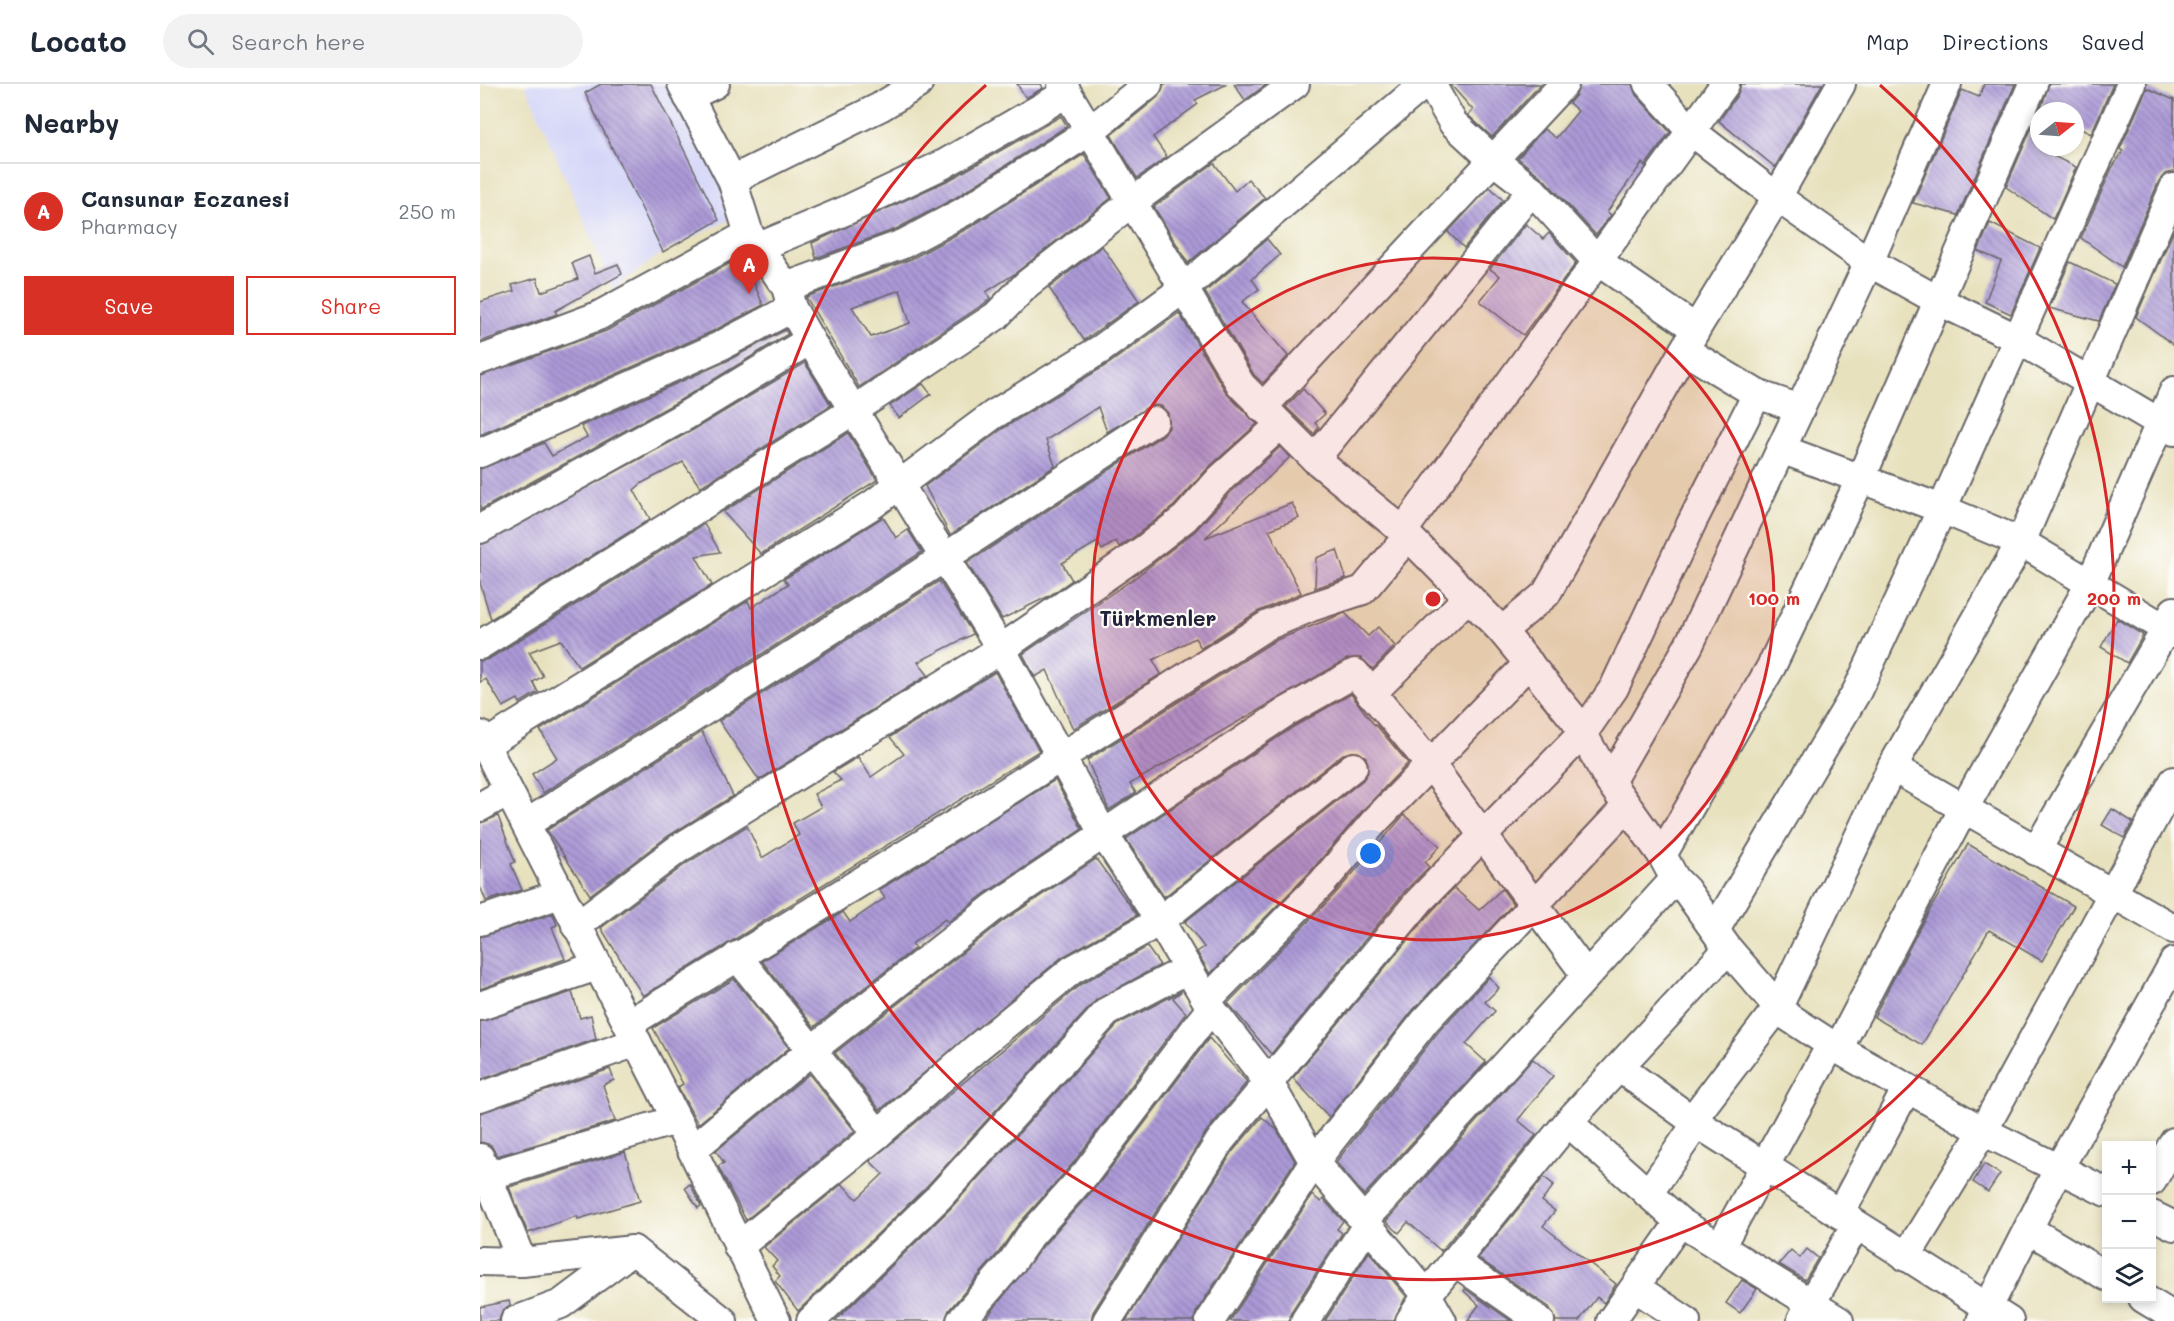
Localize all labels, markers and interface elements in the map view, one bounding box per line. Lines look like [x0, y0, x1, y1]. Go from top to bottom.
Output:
search box [163, 14, 583, 68]
text: Locato [30, 23, 127, 59]
icon: search [184, 25, 217, 58]
text: Search here [232, 27, 365, 56]
text: Map [1866, 28, 1909, 55]
text: Directions [1942, 28, 2049, 55]
text: Saved [2082, 28, 2144, 55]
north arrow [2030, 102, 2084, 156]
text: Nearby [24, 106, 119, 140]
text: Cansunar Eczanesi [81, 184, 290, 213]
text: A [37, 198, 50, 224]
text: 250 m [399, 198, 456, 224]
text: Pharmacy [81, 213, 178, 239]
pin: A [730, 244, 768, 294]
button: Save [24, 276, 234, 335]
button: Share [246, 276, 456, 335]
text: 100 m [1748, 586, 1800, 610]
text: 200 m [2087, 586, 2141, 610]
centre of rings [1423, 589, 1443, 609]
district label: Türkmenler [1099, 604, 1217, 631]
your location [1356, 839, 1385, 868]
map controls [2102, 1141, 2156, 1303]
button: + [2102, 1141, 2156, 1195]
button: − [2102, 1195, 2156, 1249]
button: layers [2102, 1249, 2156, 1303]

